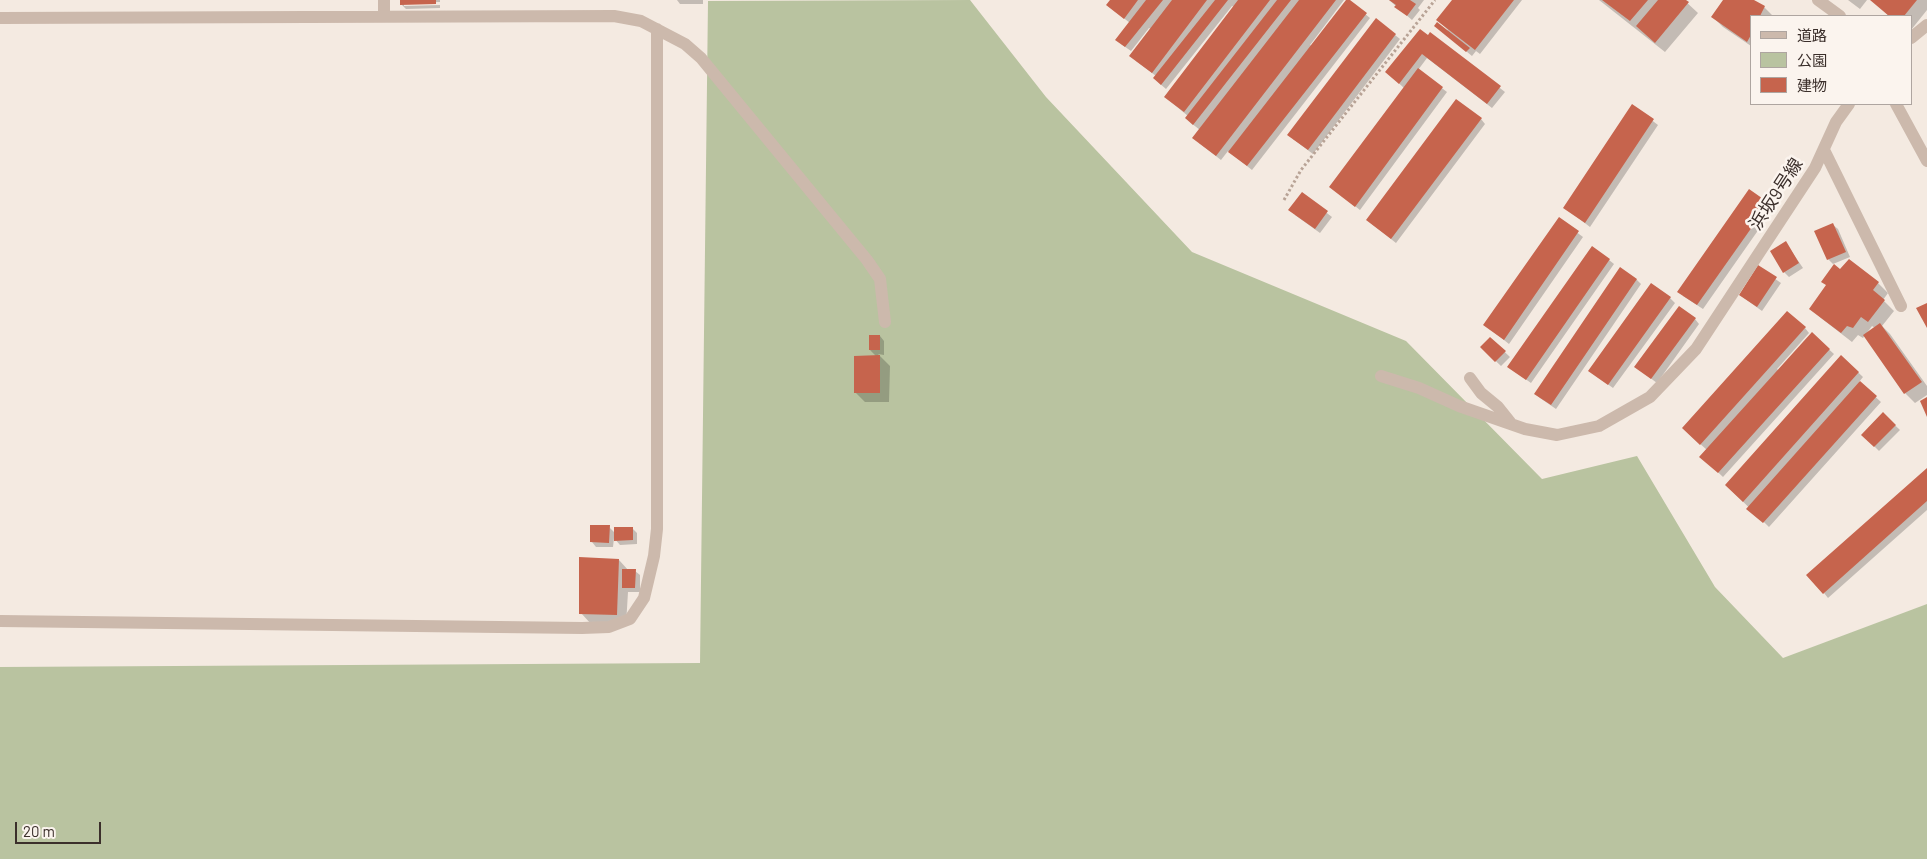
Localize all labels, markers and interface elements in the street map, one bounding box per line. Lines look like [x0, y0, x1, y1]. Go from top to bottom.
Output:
legend [1750, 15, 1912, 105]
text: 道路 [1797, 26, 1827, 44]
text: 公園 [1797, 51, 1827, 69]
text: 建物 [1797, 76, 1827, 94]
street label: 浜坂9号線 [1745, 154, 1807, 234]
scale bar [18, 812, 104, 844]
text: 20 m [23, 822, 55, 840]

